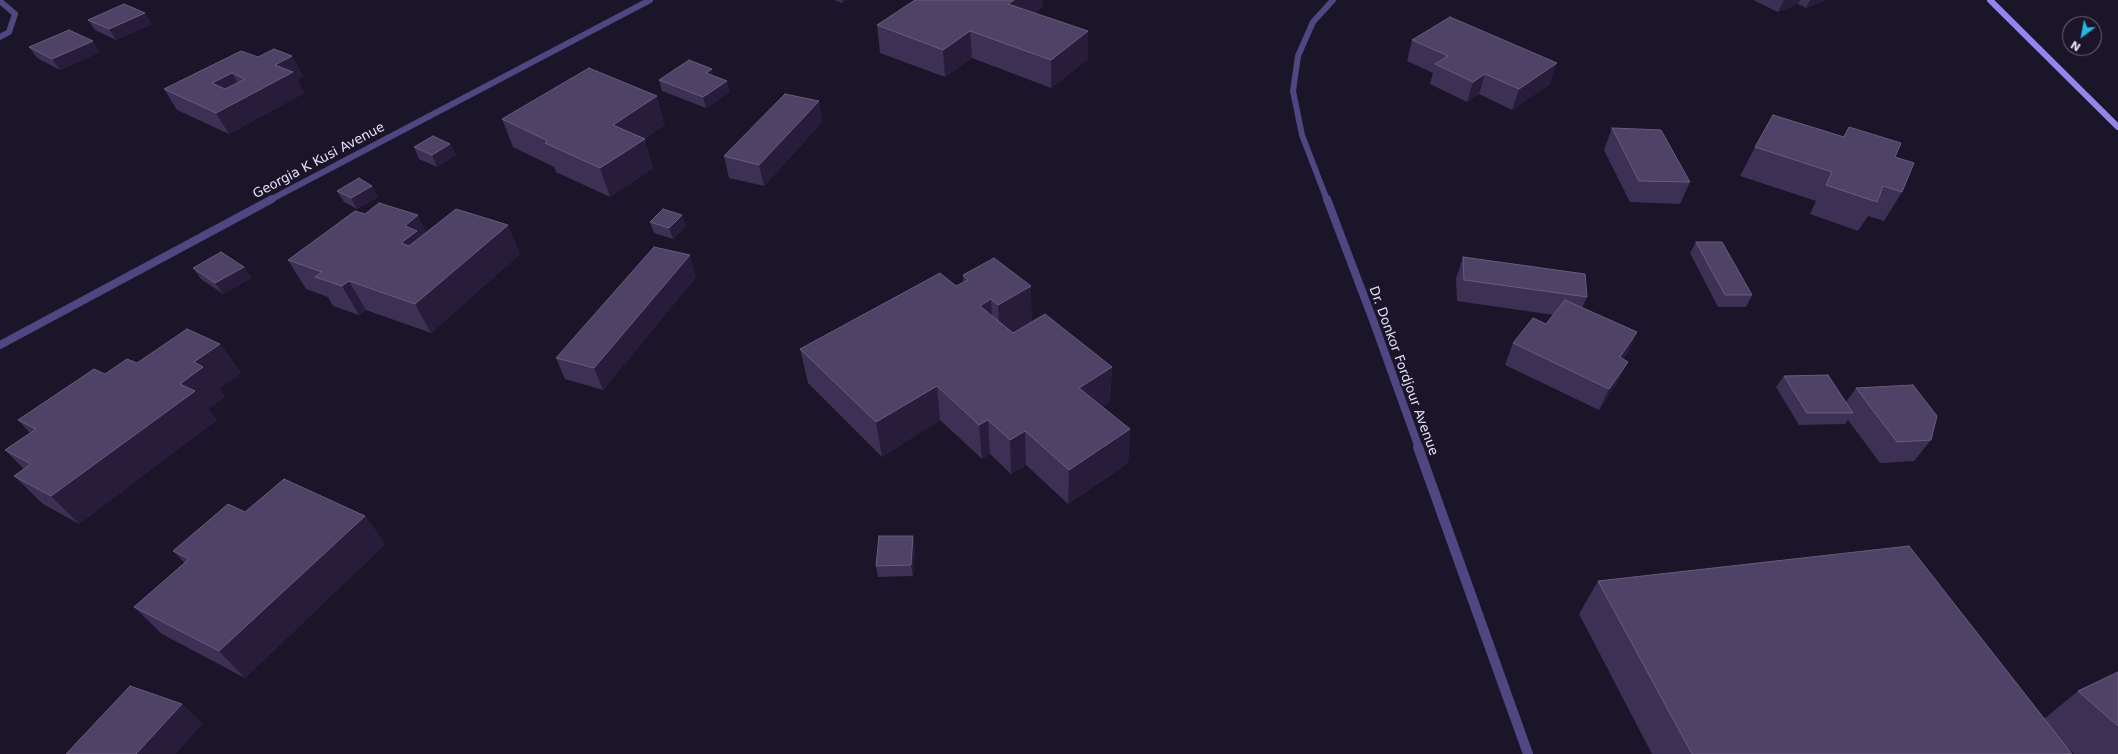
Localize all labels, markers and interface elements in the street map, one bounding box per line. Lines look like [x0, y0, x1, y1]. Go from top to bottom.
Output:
north arrow [2062, 16, 2102, 56]
text: N [2069, 38, 2083, 54]
street label: Georgia K Kusi Avenue [251, 120, 387, 202]
street label: Dr. Donkor Fordjour Avenue [1365, 284, 1441, 458]

